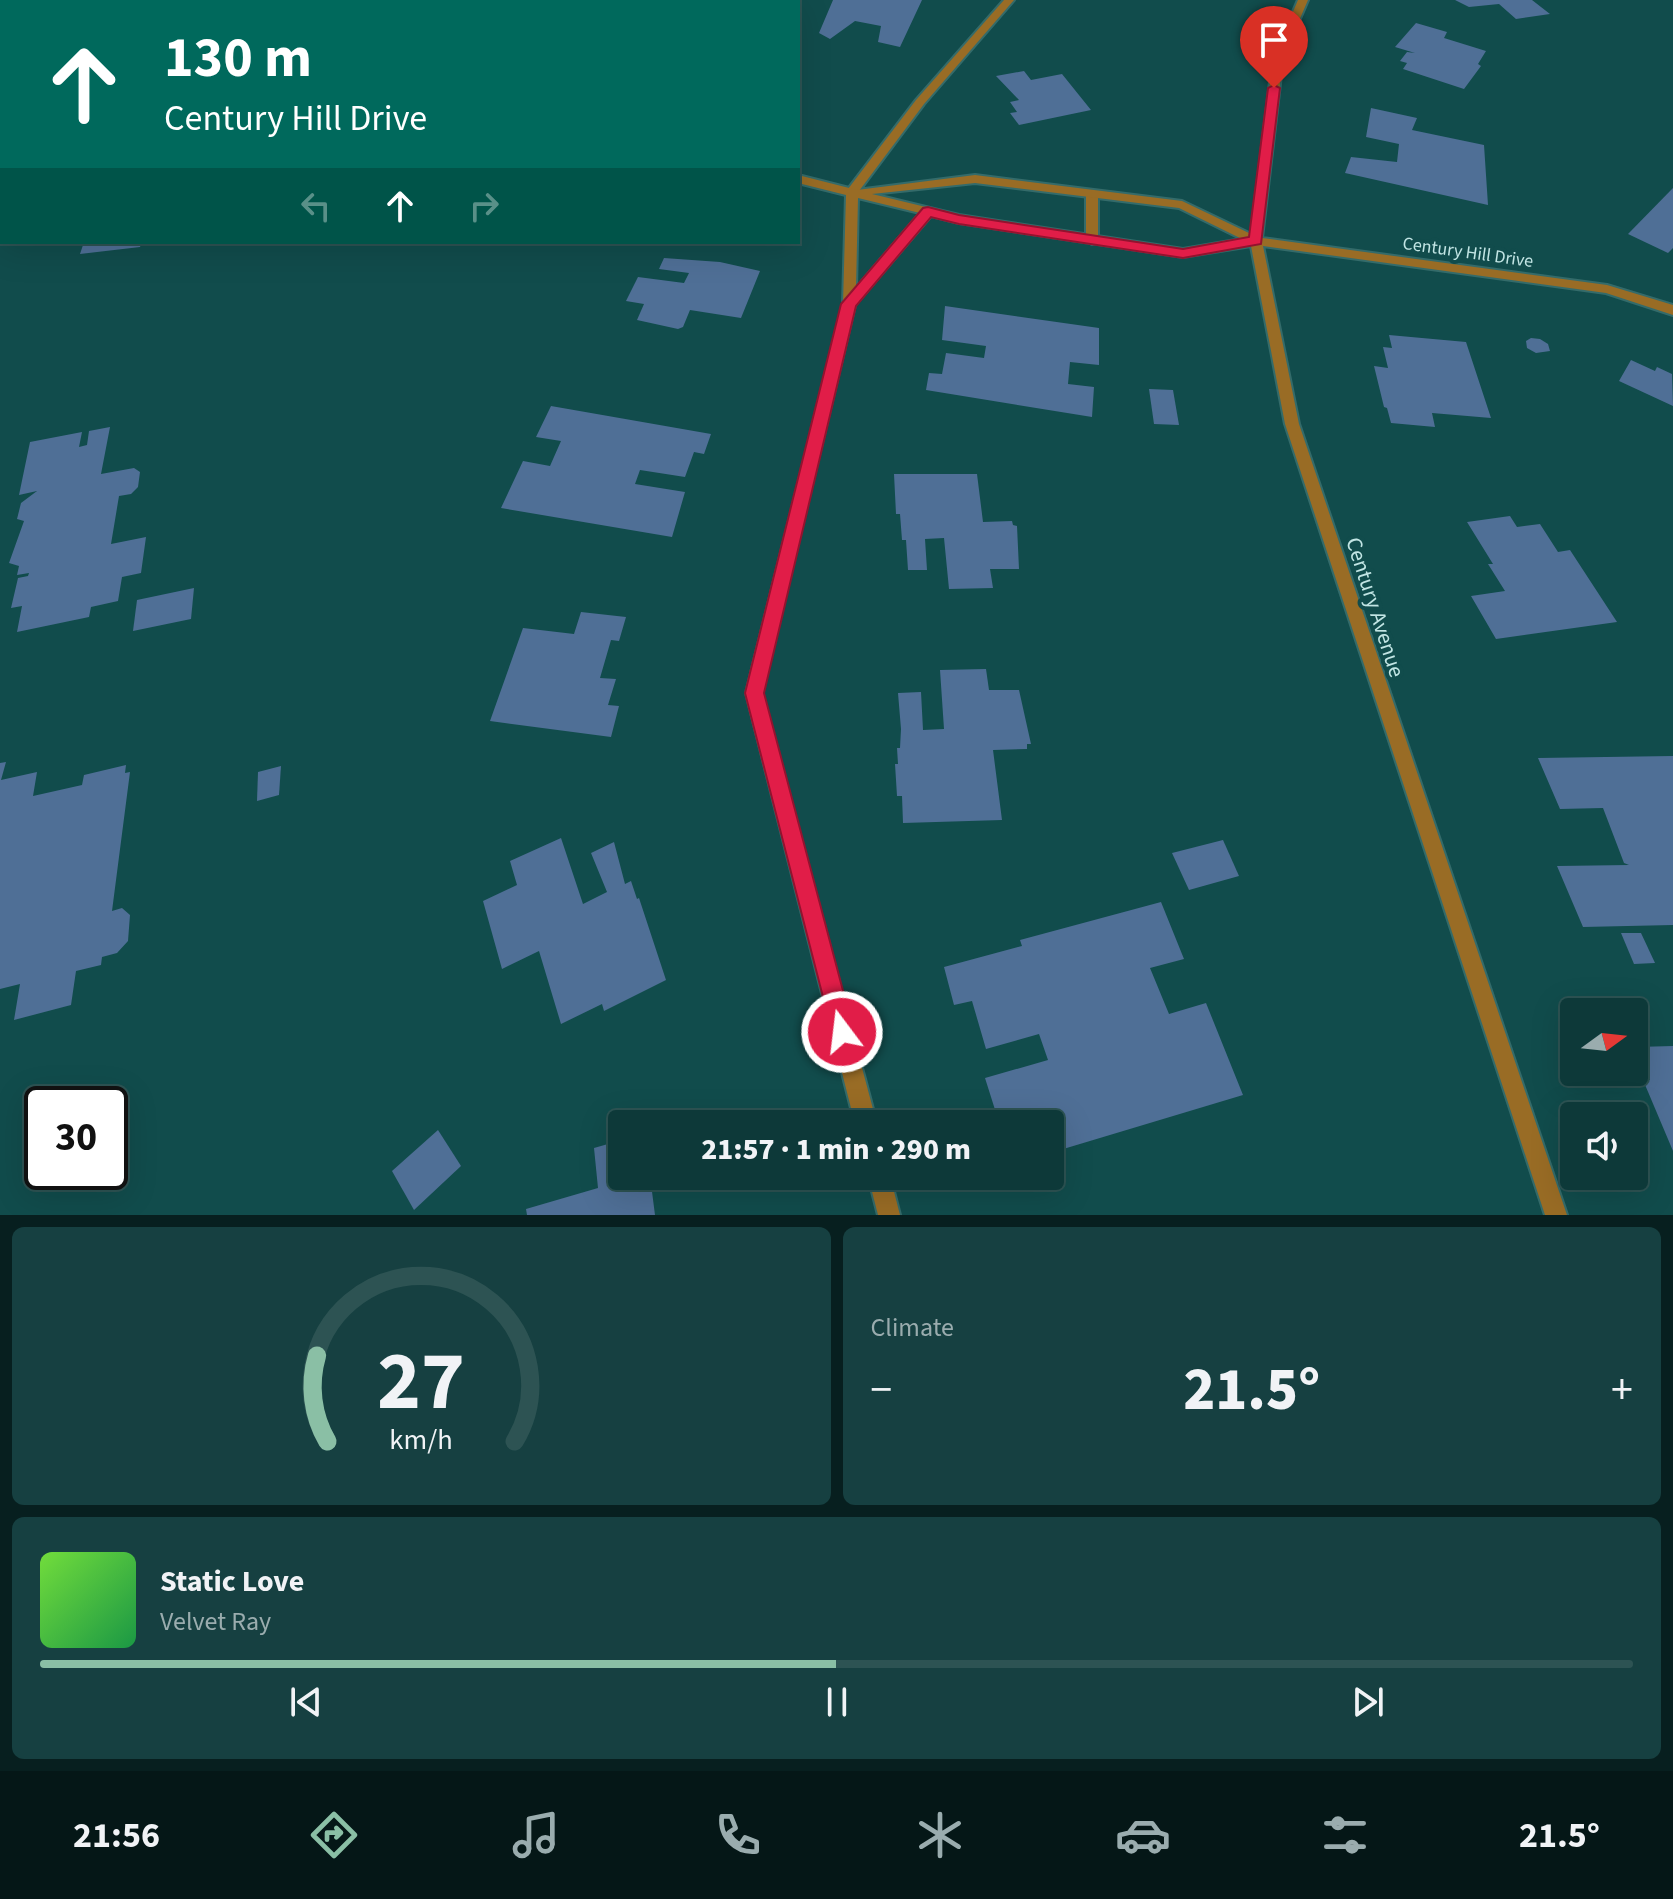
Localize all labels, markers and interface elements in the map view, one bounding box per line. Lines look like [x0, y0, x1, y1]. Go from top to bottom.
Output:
pin [1240, 6, 1308, 88]
icon: arrive [1252, 18, 1296, 62]
text: 130 m [164, 19, 312, 98]
icon: ahead [32, 32, 136, 136]
text: Century Hill Drive [164, 93, 427, 144]
icon: left [294, 184, 338, 228]
icon: ahead [378, 184, 422, 228]
icon: right [462, 184, 506, 228]
street label: Century Hill Drive [1401, 231, 1535, 274]
street label: Century Avenue [1337, 533, 1413, 682]
position arrow [800, 990, 884, 1074]
north arrow [1560, 998, 1648, 1086]
map controls [1560, 998, 1648, 1190]
speed limit sign: 30 [24, 1086, 128, 1190]
button: sound [1560, 1102, 1648, 1190]
text: 21:57 · 1 min · 290 m [701, 1128, 971, 1171]
text: Climate [871, 1309, 954, 1346]
text: 27 [377, 1323, 465, 1441]
text: 21.5° [1183, 1348, 1320, 1433]
text: − [871, 1359, 892, 1422]
text: + [1611, 1359, 1633, 1422]
text: km/h [390, 1420, 453, 1460]
text: Static Love [160, 1560, 304, 1603]
text: Velvet Ray [160, 1603, 271, 1640]
icon: previous [284, 1680, 328, 1724]
icon: pause [815, 1680, 859, 1724]
icon: next [1346, 1680, 1390, 1724]
icon: directions [306, 1807, 362, 1863]
icon: music [508, 1807, 564, 1863]
icon: phone [710, 1807, 766, 1863]
icon: climate [912, 1807, 968, 1863]
icon: car [1115, 1807, 1171, 1863]
icon: filters [1317, 1807, 1373, 1863]
text: 21:56 [73, 1810, 160, 1861]
text: 21.5° [1519, 1810, 1600, 1861]

